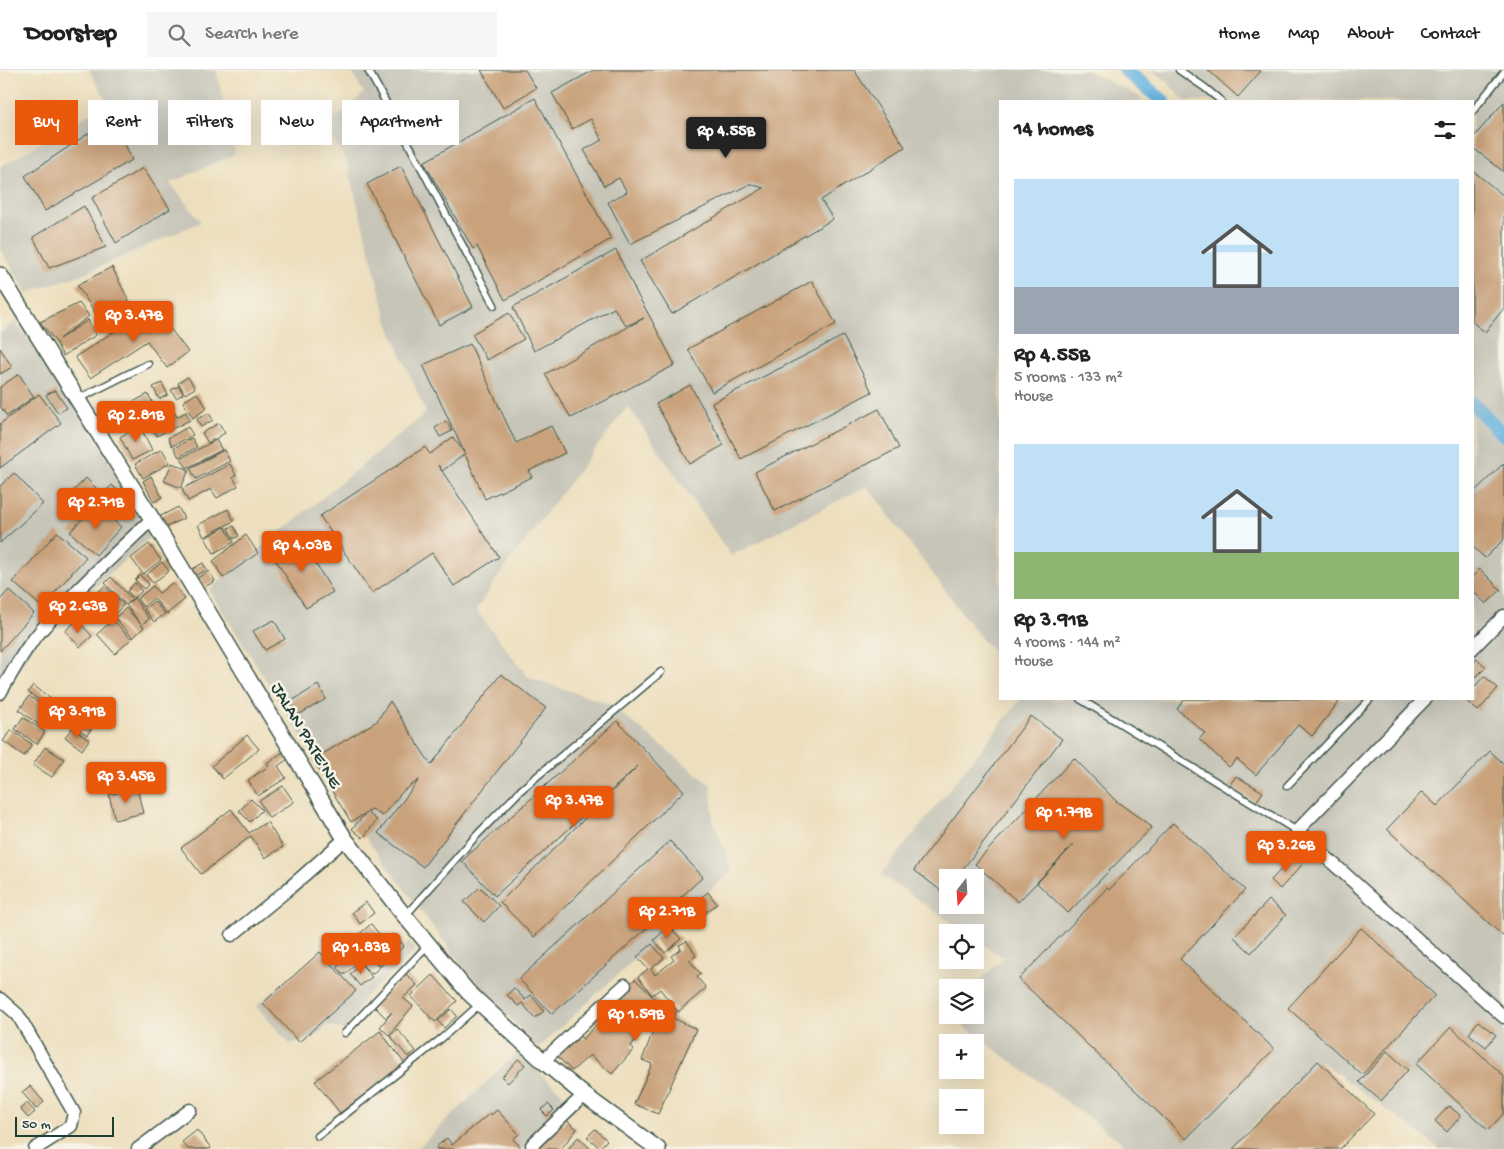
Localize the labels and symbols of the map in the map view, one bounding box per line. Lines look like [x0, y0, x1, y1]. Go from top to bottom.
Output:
pin: Rp 4.55B [674, 116, 778, 159]
pin: Rp 3.47B [82, 300, 186, 343]
pin: Rp 2.81B [84, 400, 188, 443]
pin: Rp 2.71B [44, 488, 148, 530]
pin: Rp 4.03B [250, 530, 354, 573]
pin: Rp 2.63B [26, 592, 130, 634]
street label: JALAN PATE'NE [265, 679, 345, 793]
pin: Rp 3.91B [25, 696, 129, 739]
pin: Rp 3.45B [74, 762, 178, 804]
pin: Rp 3.47B [522, 786, 626, 828]
pin: Rp 1.79B [1012, 798, 1116, 840]
pin: Rp 3.26B [1234, 830, 1338, 873]
north arrow [939, 869, 984, 914]
pin: Rp 2.71B [615, 896, 719, 939]
pin: Rp 1.83B [309, 932, 413, 975]
pin: Rp 1.59B [584, 1000, 688, 1042]
scale bar [15, 1114, 114, 1137]

